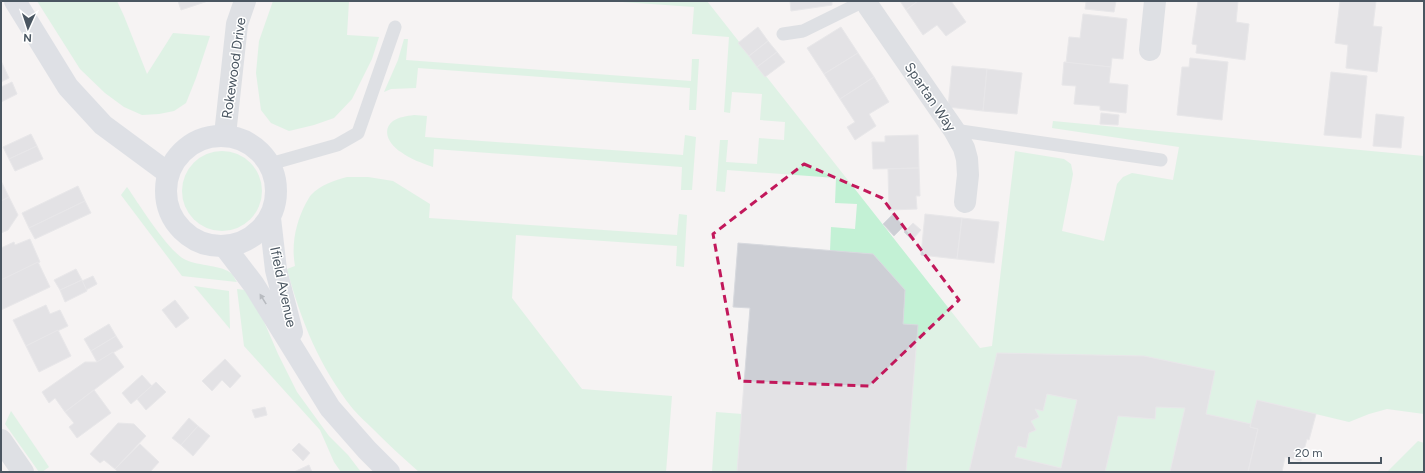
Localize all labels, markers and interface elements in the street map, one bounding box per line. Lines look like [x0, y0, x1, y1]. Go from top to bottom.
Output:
north arrow [8, 8, 48, 48]
street label: Rokewood Drive [218, 16, 250, 120]
text: N [23, 31, 32, 44]
street label: Spartan Way [901, 59, 960, 135]
street label: Ifield Avenue [266, 245, 300, 329]
one-way arrow [260, 293, 267, 305]
scale bar [1289, 439, 1381, 465]
text: 20 m [1295, 446, 1323, 460]

